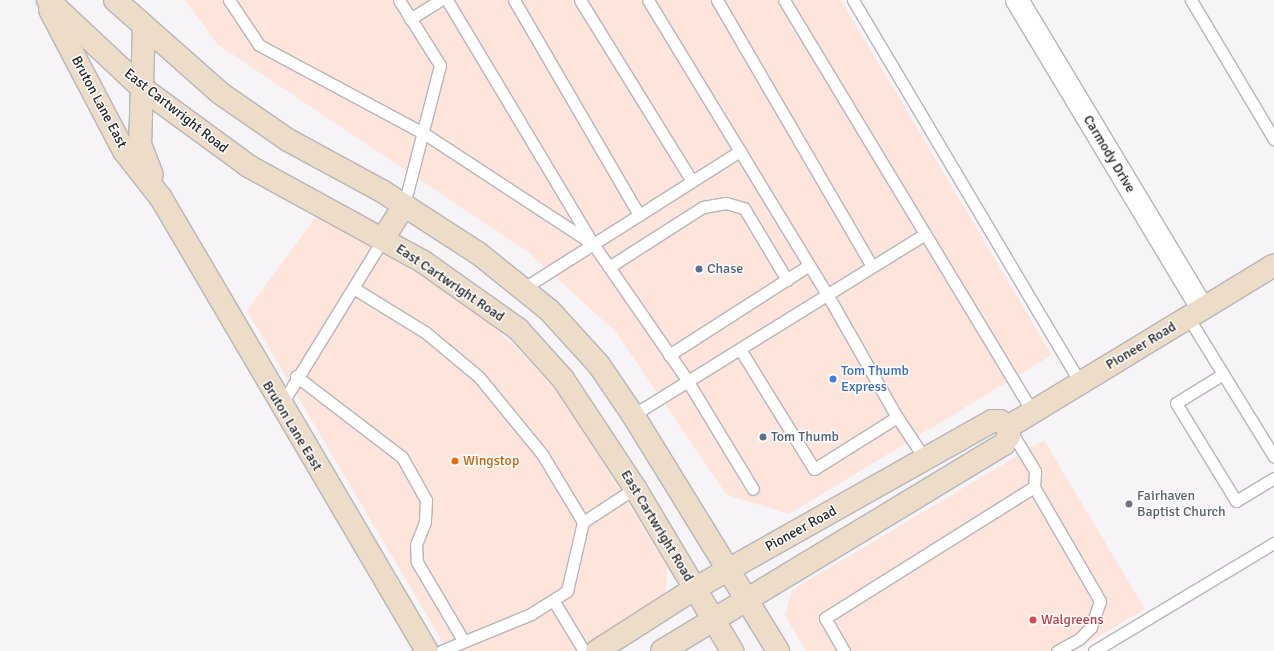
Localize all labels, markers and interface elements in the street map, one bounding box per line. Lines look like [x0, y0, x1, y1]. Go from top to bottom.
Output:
street label: Bruton Lane East [68, 53, 130, 151]
street label: East Cartwright Road [121, 65, 231, 157]
street label: Carmody Drive [1079, 112, 1139, 196]
street label: East Cartwright Road [393, 240, 507, 326]
place label: Chase [707, 261, 743, 277]
marker: Chase [694, 264, 704, 274]
street label: Pioneer Road [1103, 318, 1179, 374]
place label: Tom Thumb Express [841, 363, 909, 396]
marker: Tom Thumb Express [828, 374, 838, 384]
street label: Bruton Lane East [259, 378, 325, 474]
place label: Tom Thumb [771, 429, 839, 445]
marker: Tom Thumb [758, 432, 768, 442]
place label: Wingstop [463, 453, 519, 469]
marker: Wingstop [450, 456, 460, 466]
street label: East Cartwright Road [617, 467, 697, 585]
place label: Fairhaven Baptist Church [1137, 488, 1226, 520]
marker: Fairhaven Baptist Church [1124, 499, 1134, 509]
street label: Pioneer Road [762, 503, 840, 555]
place label: Walgreens [1041, 612, 1104, 628]
marker: Walgreens [1028, 615, 1038, 625]

